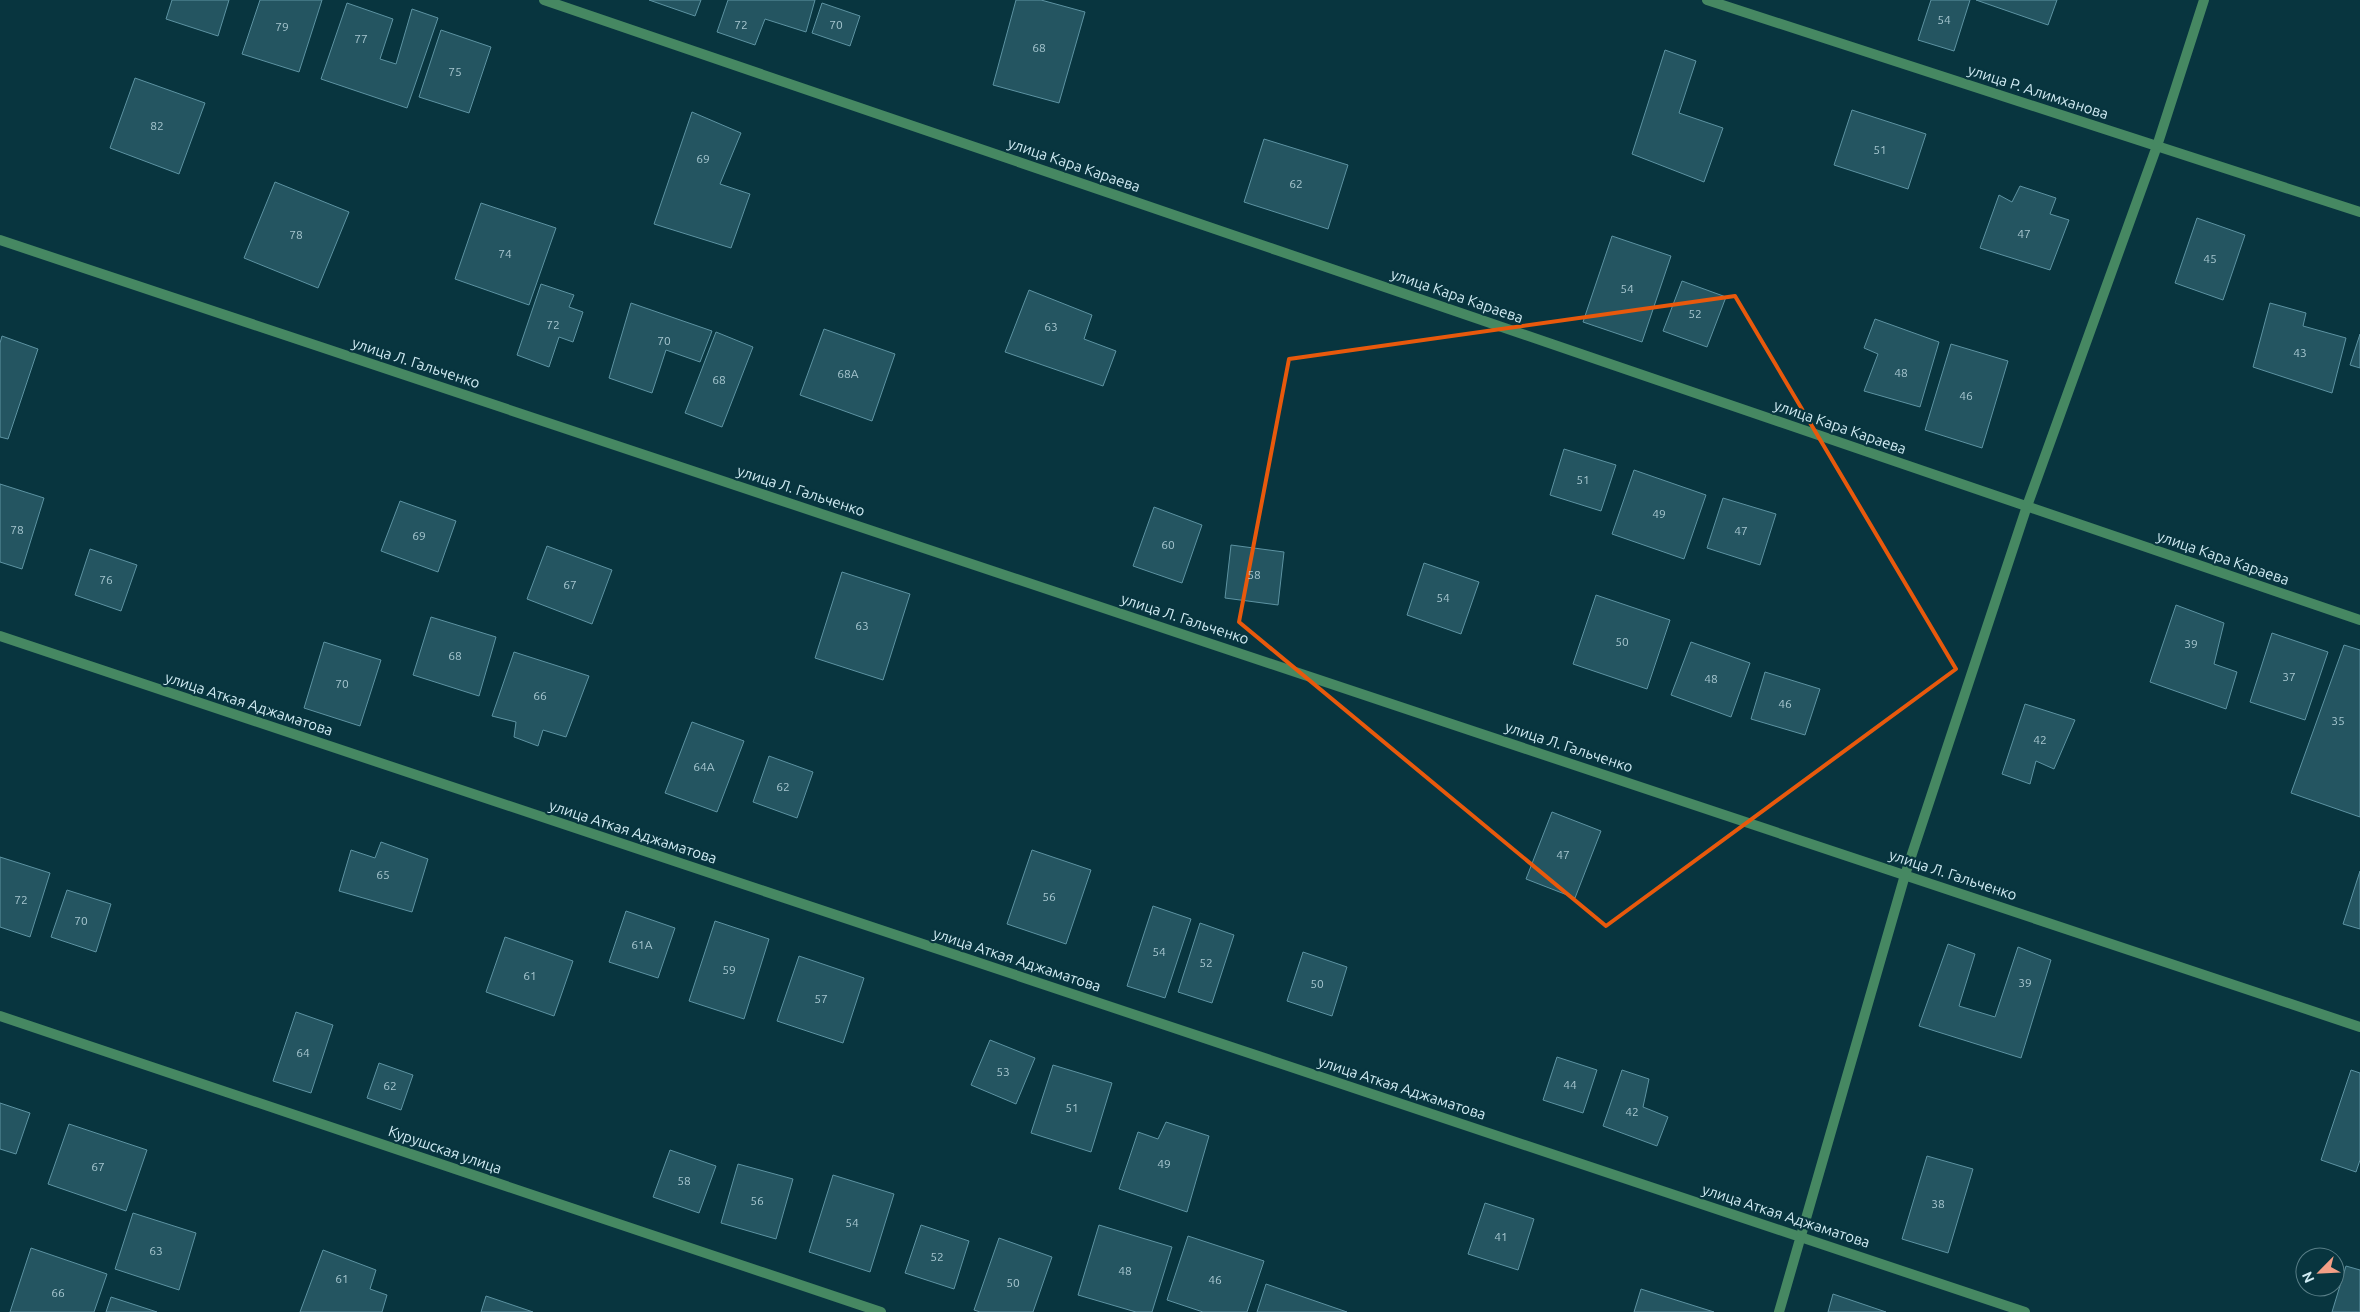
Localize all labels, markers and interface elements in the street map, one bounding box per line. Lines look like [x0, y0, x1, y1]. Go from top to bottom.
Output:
house number: 54 [1937, 13, 1951, 26]
house number: 72 [734, 18, 748, 31]
house number: 70 [829, 18, 843, 31]
house number: 79 [275, 20, 289, 33]
house number: 77 [354, 32, 368, 45]
house number: 68 [1032, 41, 1046, 54]
street label: улица Р. Алимханова [1966, 61, 2111, 122]
house number: 75 [448, 65, 462, 78]
house number: 82 [150, 119, 164, 132]
street label: улица Кара Караева [1006, 134, 1143, 195]
house number: 51 [1873, 143, 1887, 156]
house number: 69 [696, 152, 710, 165]
house number: 62 [1289, 177, 1303, 190]
house number: 47 [2017, 227, 2031, 240]
house number: 78 [289, 228, 303, 241]
house number: 74 [498, 247, 512, 260]
house number: 45 [2203, 252, 2217, 265]
street label: улица Кара Караева [1389, 265, 1526, 326]
house number: 54 [1620, 282, 1634, 295]
house number: 52 [1688, 307, 1702, 320]
house number: 72 [546, 318, 560, 331]
house number: 63 [1044, 320, 1058, 333]
street label: улица Л. Гальченко [350, 334, 482, 391]
house number: 70 [657, 334, 671, 347]
house number: 43 [2293, 346, 2307, 359]
house number: 48 [1894, 366, 1908, 379]
house number: 68А [837, 367, 859, 380]
house number: 68 [712, 373, 726, 386]
house number: 46 [1959, 389, 1973, 402]
street label: улица Кара Караева [1772, 396, 1909, 457]
street label: улица Л. Гальченко [735, 462, 867, 519]
house number: 51 [1576, 473, 1590, 486]
house number: 49 [1652, 507, 1666, 520]
house number: 78 [10, 523, 24, 536]
house number: 47 [1734, 524, 1748, 537]
street label: улица Кара Караева [2155, 527, 2292, 588]
house number: 69 [412, 529, 426, 542]
house number: 60 [1161, 538, 1175, 551]
house number: 58 [1247, 568, 1261, 581]
house number: 76 [99, 573, 113, 586]
house number: 67 [563, 578, 577, 591]
street label: улица Л. Гальченко [1119, 590, 1251, 647]
house number: 54 [1436, 591, 1450, 604]
house number: 63 [855, 619, 869, 632]
house number: 50 [1615, 635, 1629, 648]
house number: 39 [2184, 637, 2198, 650]
house number: 68 [448, 649, 462, 662]
street label: улица Аткая Аджаматова [163, 668, 335, 739]
house number: 37 [2282, 670, 2296, 683]
house number: 48 [1704, 672, 1718, 685]
house number: 70 [335, 677, 349, 690]
house number: 66 [533, 689, 547, 702]
house number: 46 [1778, 697, 1792, 710]
house number: 35 [2331, 714, 2345, 727]
street label: улица Л. Гальченко [1503, 718, 1635, 775]
house number: 42 [2033, 733, 2047, 746]
house number: 64А [693, 760, 715, 773]
house number: 62 [776, 780, 790, 793]
street label: улица Аткая Аджаматова [547, 796, 719, 867]
street label: улица Л. Гальченко [1887, 846, 2019, 903]
house number: 47 [1556, 848, 1570, 861]
house number: 65 [376, 868, 390, 881]
house number: 56 [1042, 890, 1056, 903]
house number: 72 [14, 893, 28, 906]
house number: 70 [74, 914, 88, 927]
street label: улица Аткая Аджаматова [931, 924, 1103, 995]
house number: 61А [631, 938, 653, 951]
house number: 54 [1152, 945, 1166, 958]
house number: 52 [1199, 956, 1213, 969]
house number: 59 [722, 963, 736, 976]
house number: 61 [523, 969, 537, 982]
house number: 39 [2018, 976, 2032, 989]
house number: 50 [1310, 977, 1324, 990]
house number: 57 [814, 992, 828, 1005]
house number: 64 [296, 1046, 310, 1059]
street label: улица Аткая Аджаматова [1316, 1052, 1488, 1123]
house number: 53 [996, 1065, 1010, 1078]
house number: 44 [1563, 1078, 1577, 1091]
house number: 62 [383, 1079, 397, 1092]
house number: 51 [1065, 1101, 1079, 1114]
house number: 42 [1625, 1105, 1639, 1118]
street label: Курушская улица [386, 1122, 504, 1177]
house number: 49 [1157, 1157, 1171, 1170]
house number: 67 [91, 1160, 105, 1173]
house number: 58 [677, 1174, 691, 1187]
street label: улица Аткая Аджаматова [1700, 1180, 1872, 1251]
house number: 56 [750, 1194, 764, 1207]
house number: 38 [1931, 1197, 1945, 1210]
house number: 54 [845, 1216, 859, 1229]
house number: 41 [1494, 1230, 1508, 1243]
house number: 63 [149, 1244, 163, 1257]
north arrow [2295, 1247, 2345, 1297]
house number: 52 [930, 1250, 944, 1263]
house number: 48 [1118, 1264, 1132, 1277]
text: N [2299, 1269, 2318, 1285]
house number: 61 [335, 1272, 349, 1285]
house number: 46 [1208, 1273, 1222, 1286]
house number: 50 [1006, 1276, 1020, 1289]
house number: 66 [51, 1286, 65, 1299]

